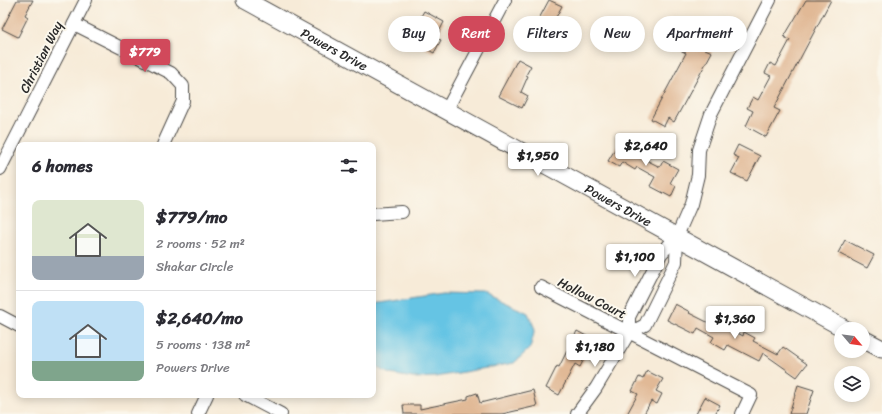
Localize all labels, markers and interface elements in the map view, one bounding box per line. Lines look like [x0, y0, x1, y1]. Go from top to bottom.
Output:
street label: Christian Way [13, 16, 69, 97]
chip: Buy [388, 16, 440, 52]
chip: Rent [448, 16, 505, 52]
chip: Filters [513, 16, 582, 52]
chip: New [590, 16, 645, 52]
chip: Apartment [653, 16, 747, 52]
street label: Powers Drive [297, 21, 373, 77]
pin: $779 [121, 39, 169, 73]
text: $779 [129, 40, 161, 63]
pin: $2,640 [613, 133, 679, 167]
text: $2,640 [624, 134, 668, 157]
pin: $1,950 [505, 143, 571, 177]
text: $1,950 [517, 144, 559, 167]
text: 6 homes [32, 151, 92, 181]
icon: filters [338, 155, 360, 177]
street label: Powers Drive [581, 177, 657, 233]
text: $779/mo [156, 202, 227, 232]
icon: home [64, 216, 112, 264]
text: 2 rooms · 52 m² [156, 232, 245, 255]
pin: $1,100 [602, 244, 668, 278]
text: $1,100 [615, 245, 655, 268]
text: Shakar Circle [156, 255, 234, 278]
street label: Hollow Court [553, 271, 631, 325]
text: $2,640/mo [156, 303, 243, 333]
pin: $1,360 [702, 306, 768, 340]
text: $1,360 [715, 307, 755, 330]
icon: home [64, 317, 112, 365]
north arrow [834, 322, 870, 358]
map controls [834, 322, 870, 402]
text: 5 rooms · 138 m² [156, 333, 250, 356]
pin: $1,180 [562, 334, 628, 368]
text: $1,180 [575, 335, 615, 358]
text: Powers Drive [156, 356, 230, 379]
button: layers [834, 366, 870, 402]

